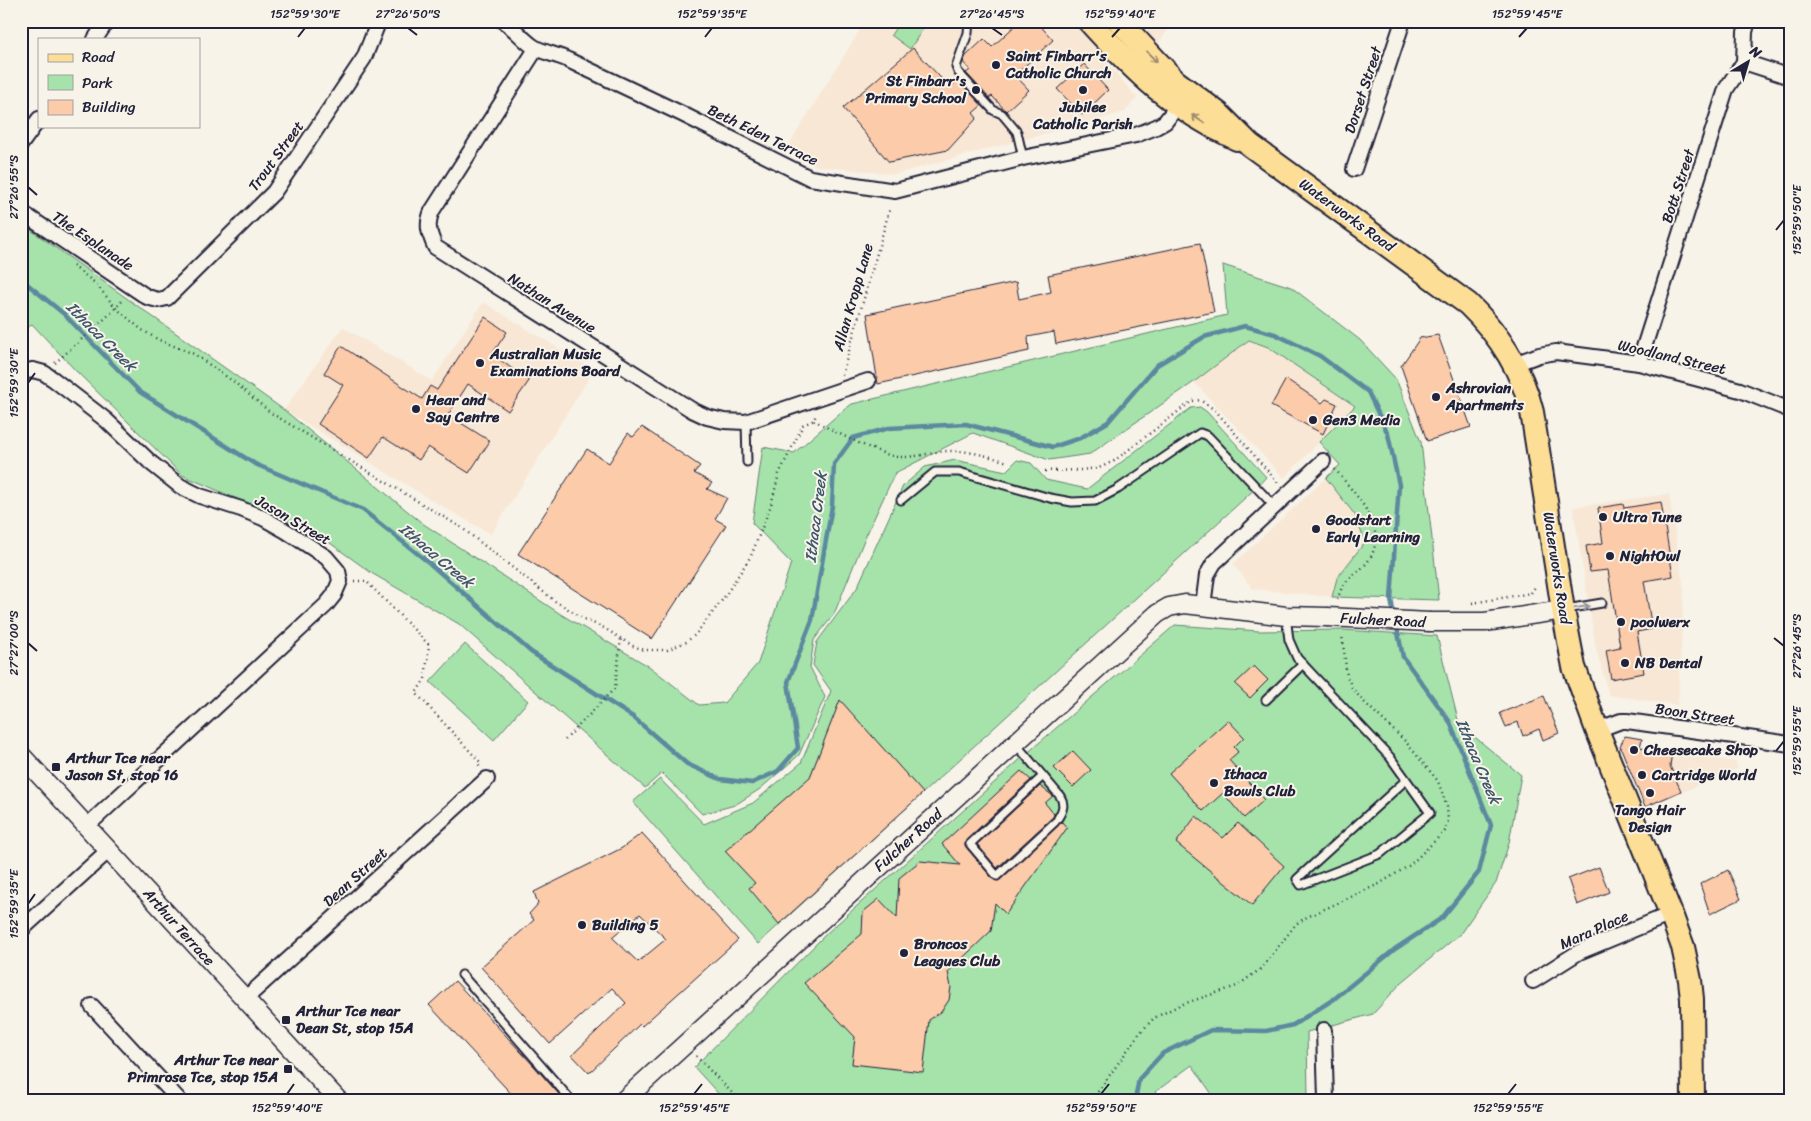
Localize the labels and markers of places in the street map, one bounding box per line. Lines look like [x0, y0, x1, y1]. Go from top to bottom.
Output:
place label: Saint Finbarr's Catholic Church [1005, 43, 1112, 86]
marker: Saint Finbarr's Catholic Church [990, 59, 1002, 71]
place label: St Finbarr's Primary School [865, 68, 967, 111]
marker: St Finbarr's Primary School [970, 84, 982, 96]
marker: Jubilee Catholic Parish [1077, 84, 1089, 96]
place label: Jubilee Catholic Parish [1032, 94, 1133, 137]
place label: Australian Music Examinations Board [489, 341, 621, 384]
marker: Australian Music Examinations Board [474, 357, 486, 369]
place label: Ashrovian Apartments [1445, 375, 1525, 418]
place label: Hear and Say Centre [425, 387, 500, 430]
marker: Ashrovian Apartments [1430, 391, 1442, 403]
marker: Hear and Say Centre [410, 403, 422, 415]
place label: Gen3 Media [1322, 407, 1401, 433]
marker: Gen3 Media [1307, 414, 1319, 426]
place label: Ultra Tune [1613, 504, 1682, 530]
place label: Goodstart Early Learning [1325, 507, 1421, 550]
marker: Ultra Tune [1597, 511, 1609, 523]
marker: Goodstart Early Learning [1310, 523, 1322, 535]
place label: NightOwl [1619, 543, 1681, 569]
marker: NightOwl [1604, 550, 1616, 562]
place label: poolwerx [1630, 609, 1691, 635]
marker: poolwerx [1615, 616, 1627, 628]
place label: NB Dental [1634, 650, 1703, 676]
marker: NB Dental [1619, 657, 1631, 669]
place label: Cheesecake Shop [1643, 737, 1758, 763]
marker: Cheesecake Shop [1628, 744, 1640, 756]
place label: Arthur Tce near Jason St, stop 16 [65, 745, 179, 788]
marker: Arthur Tce near Jason St, stop 16 [50, 761, 62, 773]
place label: Ithaca Bowls Club [1223, 761, 1295, 804]
place label: Cartridge World [1651, 762, 1757, 788]
marker: Cartridge World [1636, 769, 1648, 781]
marker: Ithaca Bowls Club [1208, 777, 1220, 789]
marker: Tango Hair Design [1644, 787, 1656, 799]
place label: Tango Hair Design [1615, 797, 1687, 840]
place label: Building 5 [592, 912, 659, 938]
marker: Building 5 [576, 919, 588, 931]
place label: Broncos Leagues Club [914, 931, 1001, 974]
marker: Broncos Leagues Club [898, 947, 910, 959]
place label: Arthur Tce near Dean St, stop 15A [295, 998, 414, 1041]
marker: Arthur Tce near Dean St, stop 15A [280, 1014, 292, 1026]
place label: Arthur Tce near Primrose Tce, stop 15A [128, 1047, 280, 1090]
marker: Arthur Tce near Primrose Tce, stop 15A [282, 1063, 294, 1075]

